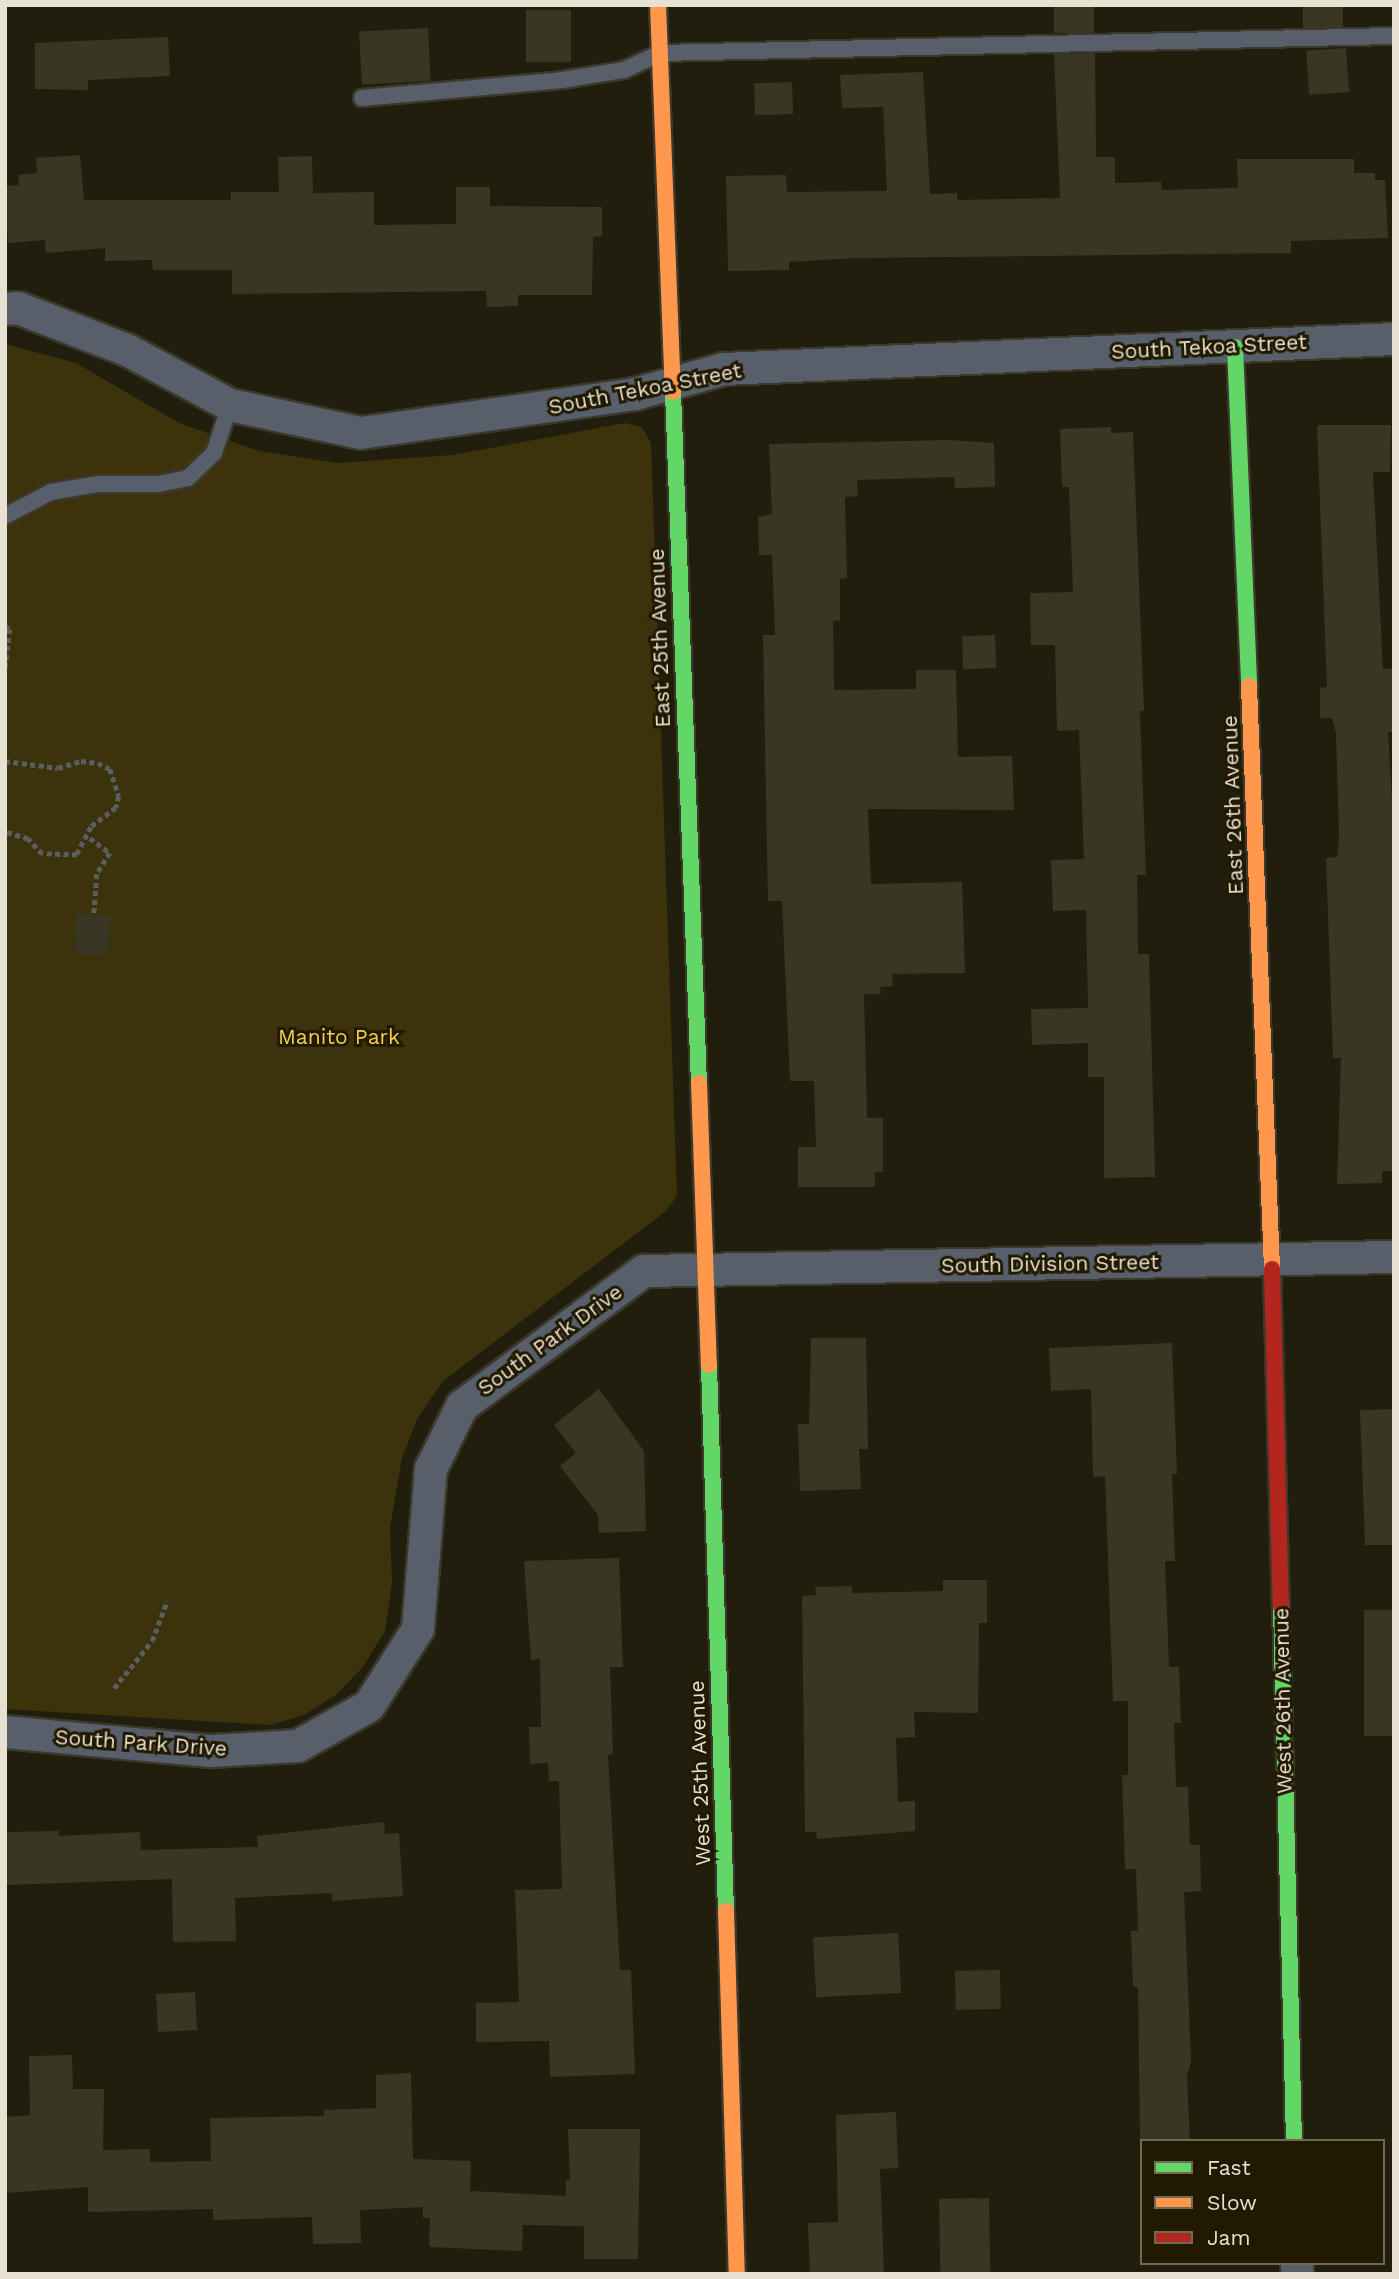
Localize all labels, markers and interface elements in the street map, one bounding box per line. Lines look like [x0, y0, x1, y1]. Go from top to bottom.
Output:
street label: South Tekoa Street [1110, 329, 1308, 365]
street label: South Tekoa Street [546, 358, 744, 420]
street label: East 25th Avenue [644, 548, 676, 728]
street label: East 26th Avenue [1217, 714, 1249, 896]
park label: Manito Park [278, 1024, 400, 1050]
street label: South Division Street [941, 1250, 1159, 1278]
street label: South Park Drive [473, 1279, 627, 1401]
street label: West 26th Avenue [1269, 1607, 1297, 1795]
street label: West 25th Avenue [684, 1679, 716, 1867]
street label: South Park Drive [54, 1724, 228, 1762]
legend [1140, 2139, 1385, 2265]
text: Fast [1207, 2155, 1251, 2180]
text: Slow [1207, 2190, 1257, 2215]
text: Jam [1207, 2225, 1250, 2250]

